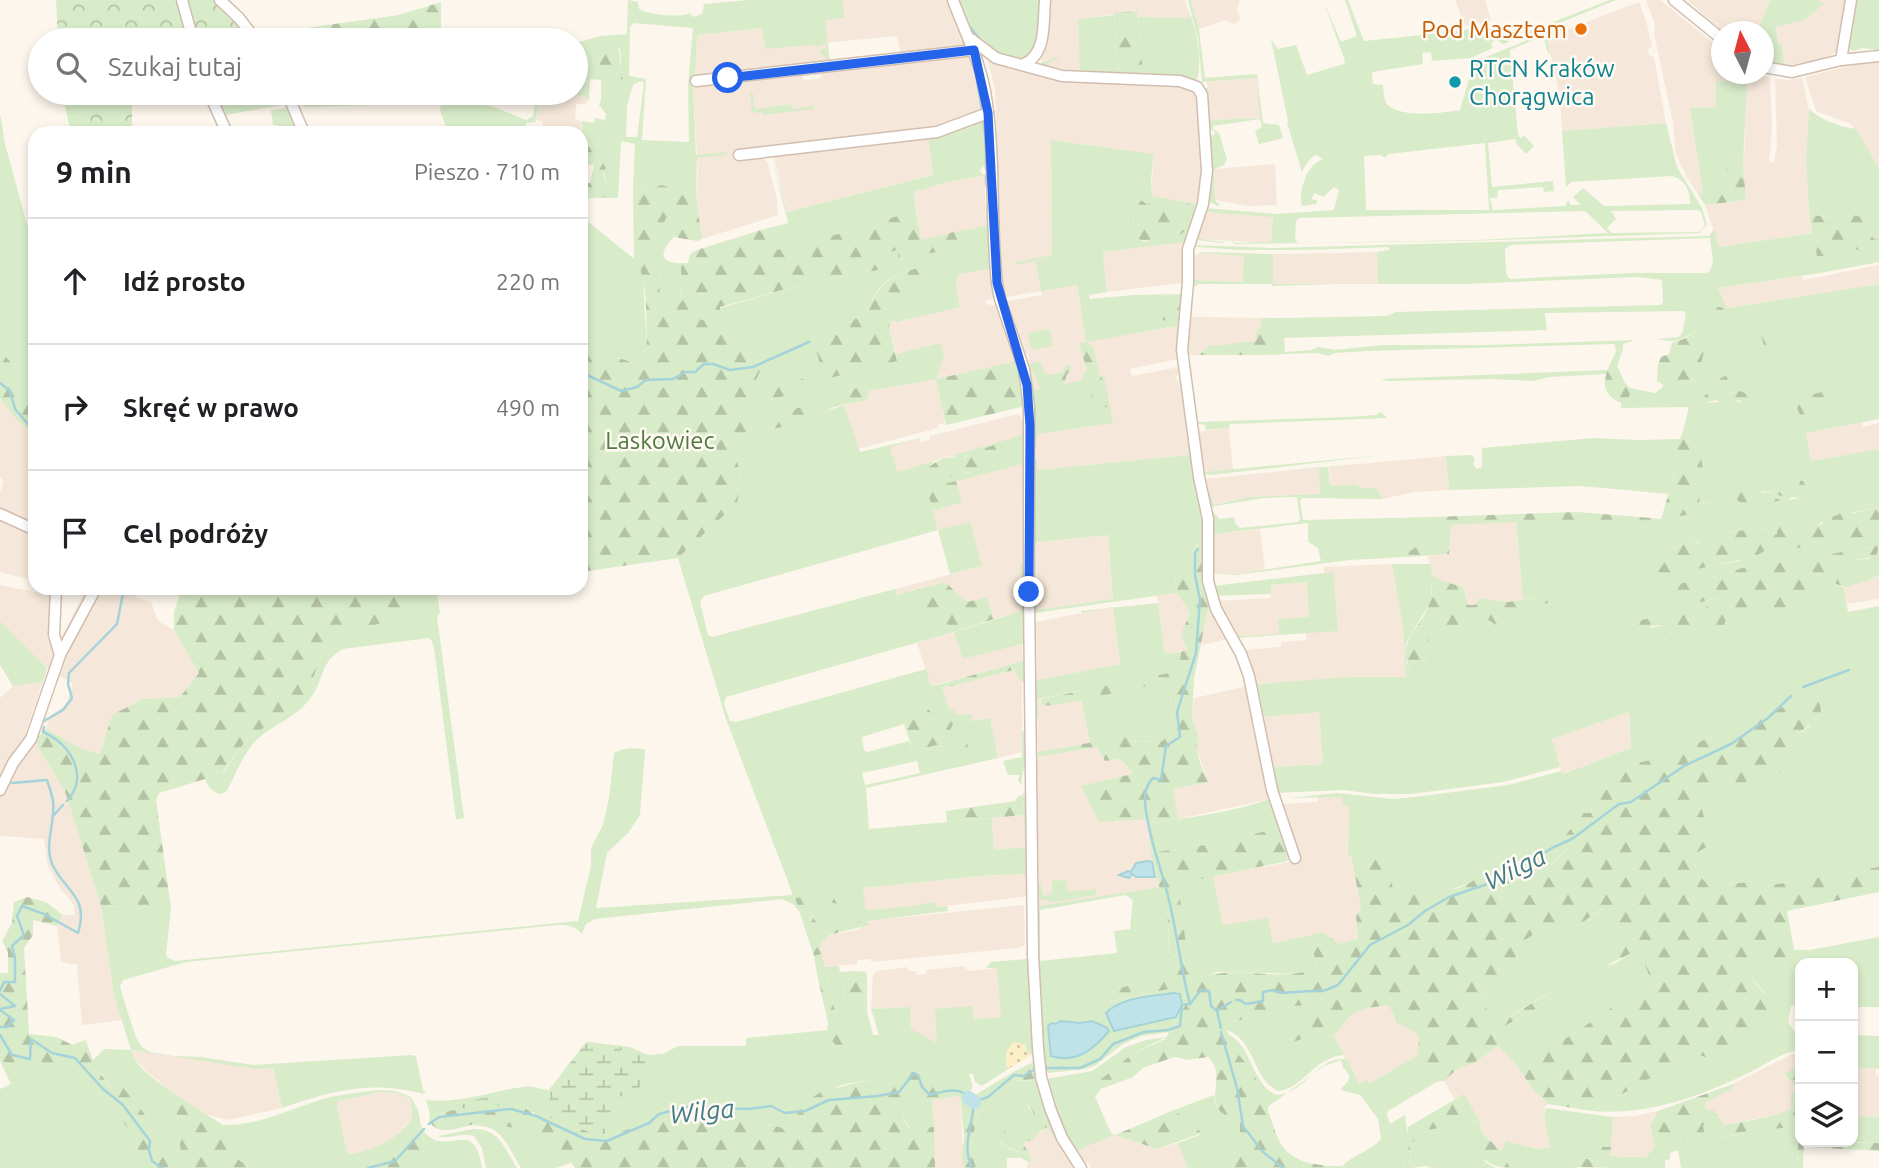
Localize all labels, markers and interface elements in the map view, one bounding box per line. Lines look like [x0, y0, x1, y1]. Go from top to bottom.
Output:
place label: Pod Masztem [1421, 16, 1567, 43]
marker: Pod Masztem [1573, 21, 1589, 37]
north arrow [1711, 21, 1774, 84]
search box [28, 28, 588, 105]
icon: search [52, 48, 90, 86]
text: Szukaj tutaj [108, 52, 242, 81]
place label: RTCN Kraków Chorągwica [1469, 55, 1615, 110]
route start [712, 62, 743, 93]
marker: RTCN Kraków Chorągwica [1447, 74, 1463, 90]
text: 9 min [56, 155, 132, 189]
text: Pieszo · 710 m [414, 159, 560, 184]
icon: ahead [56, 262, 94, 300]
text: Idź prosto [123, 267, 246, 296]
text: 220 m [496, 269, 560, 294]
icon: right [56, 388, 94, 426]
text: Skręć w prawo [123, 393, 299, 422]
text: 490 m [496, 395, 560, 420]
park label: Laskowiec [605, 427, 715, 454]
icon: arrive [56, 514, 94, 552]
text: Cel podróży [123, 519, 268, 548]
route end [1013, 576, 1044, 607]
water label: Wilga [1480, 841, 1550, 895]
map controls [1795, 958, 1858, 1147]
button: + [1795, 958, 1858, 1021]
button: − [1795, 1021, 1858, 1084]
button: layers [1795, 1084, 1858, 1147]
water label: Wilga [668, 1093, 736, 1129]

